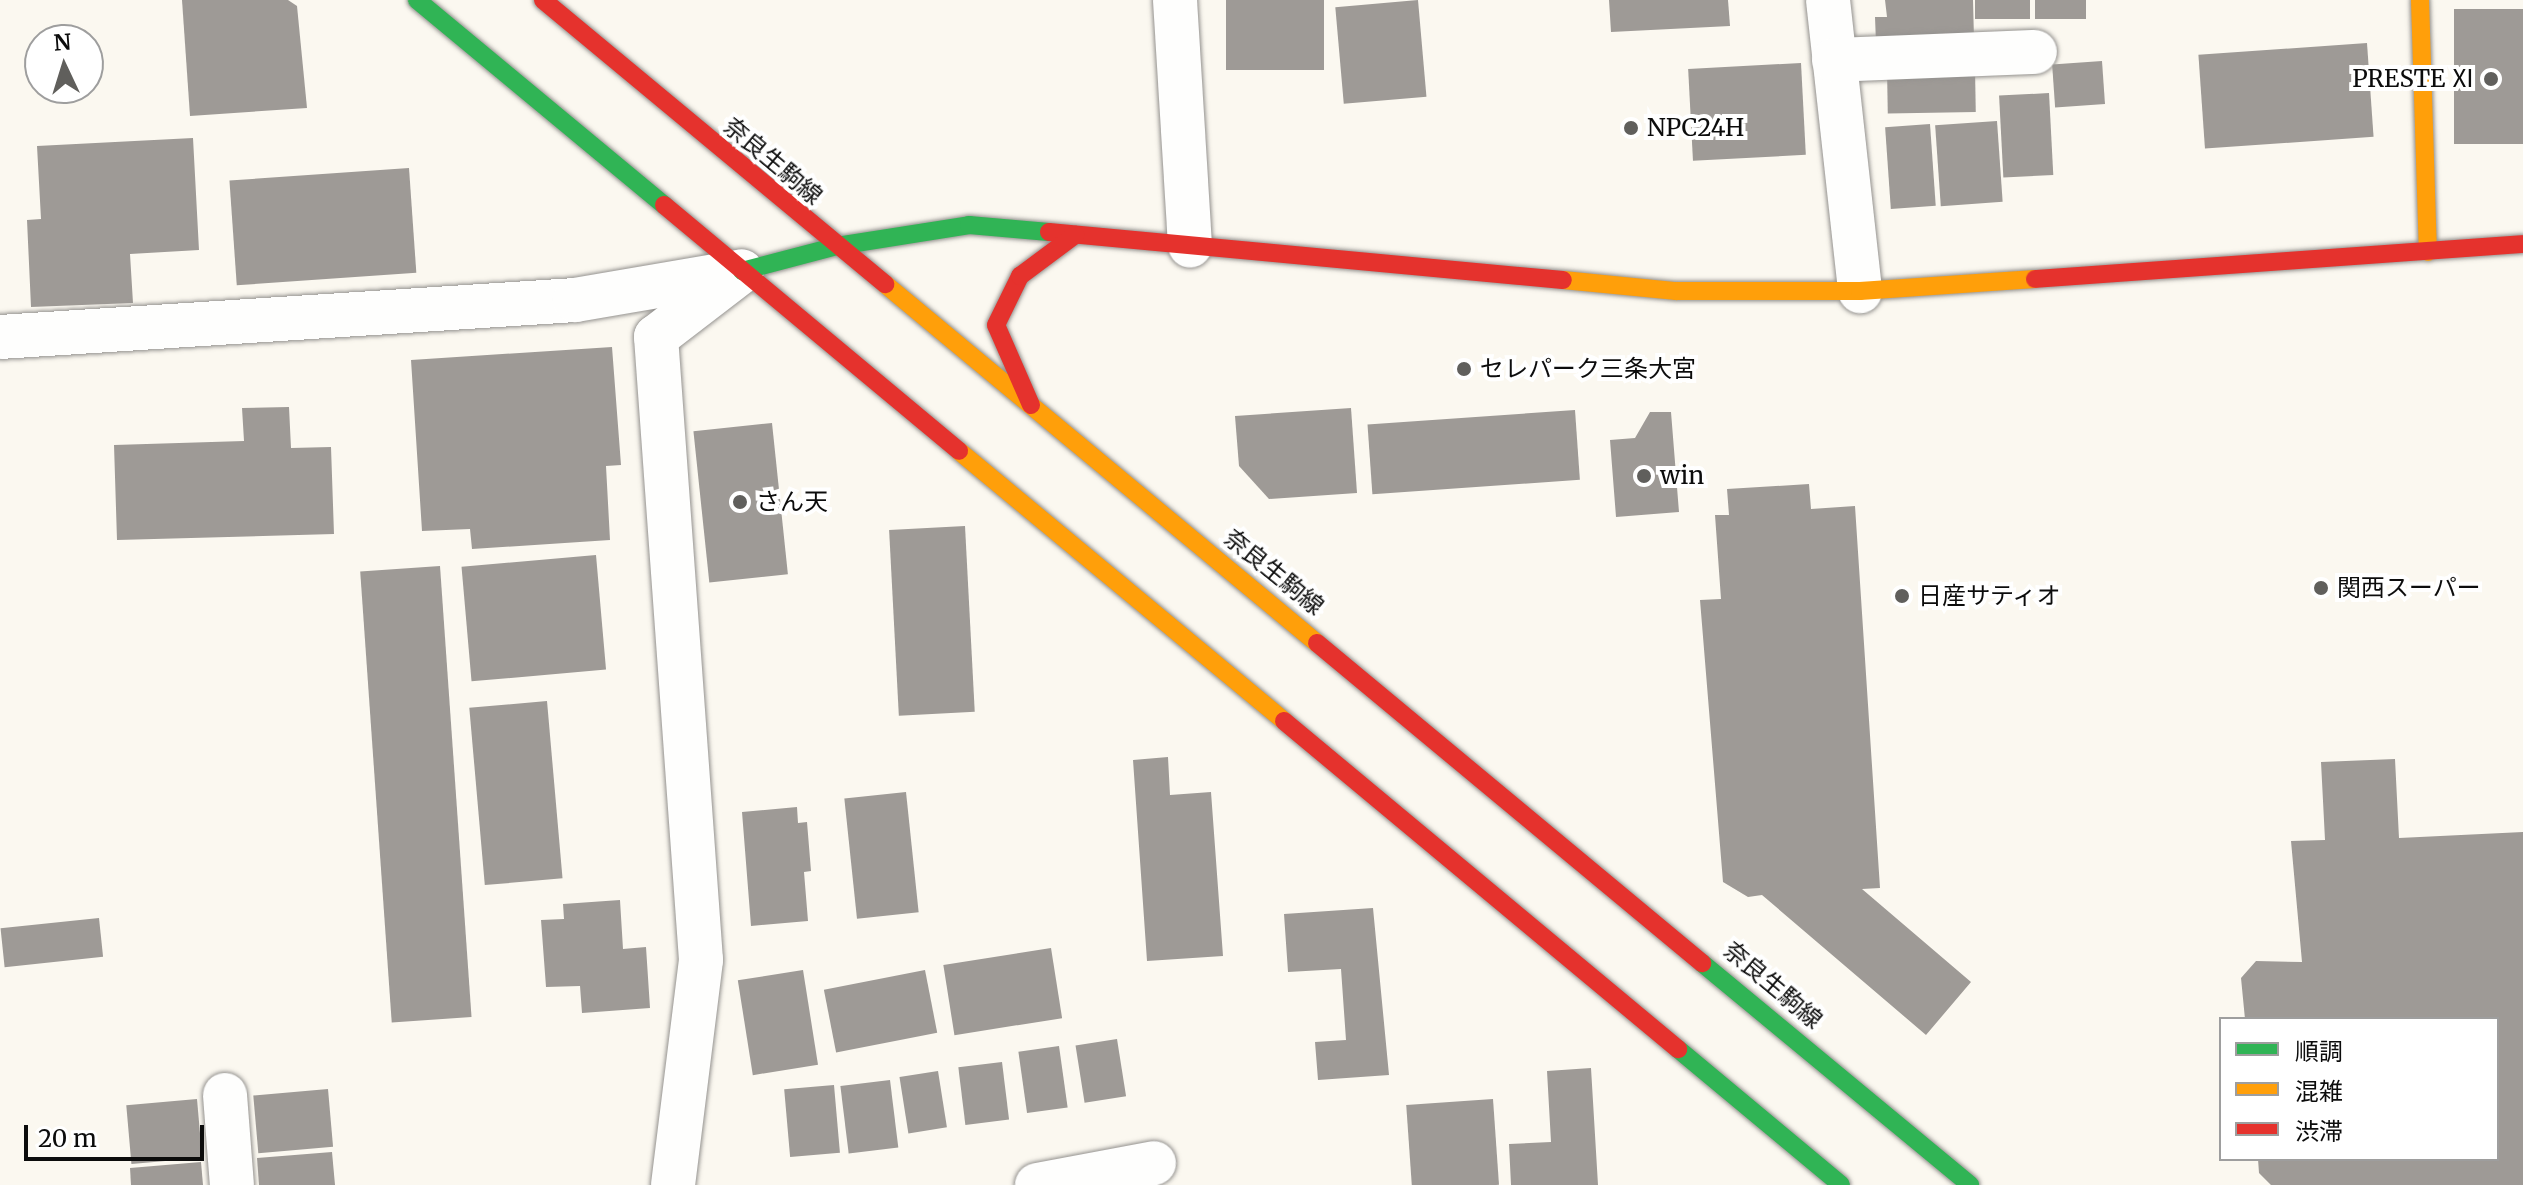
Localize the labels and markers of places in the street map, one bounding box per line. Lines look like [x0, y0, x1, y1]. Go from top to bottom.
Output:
place label: PRESTE Ⅺ [2352, 65, 2475, 93]
marker: PRESTE Ⅺ [2482, 70, 2500, 88]
place label: NPC24H [1647, 114, 1744, 142]
marker: NPC24H [1622, 119, 1640, 137]
place label: セレパーク三条大宮 [1480, 355, 1696, 383]
marker: セレパーク三条大宮 [1455, 360, 1473, 378]
place label: win [1660, 462, 1704, 490]
marker: win [1635, 467, 1653, 485]
place label: さん天 [756, 488, 828, 516]
marker: さん天 [731, 493, 749, 511]
place label: 関西スーパー [2337, 574, 2481, 602]
marker: 関西スーパー [2312, 579, 2330, 597]
place label: 日産サティオ [1918, 582, 2062, 610]
marker: 日産サティオ [1893, 587, 1911, 605]

